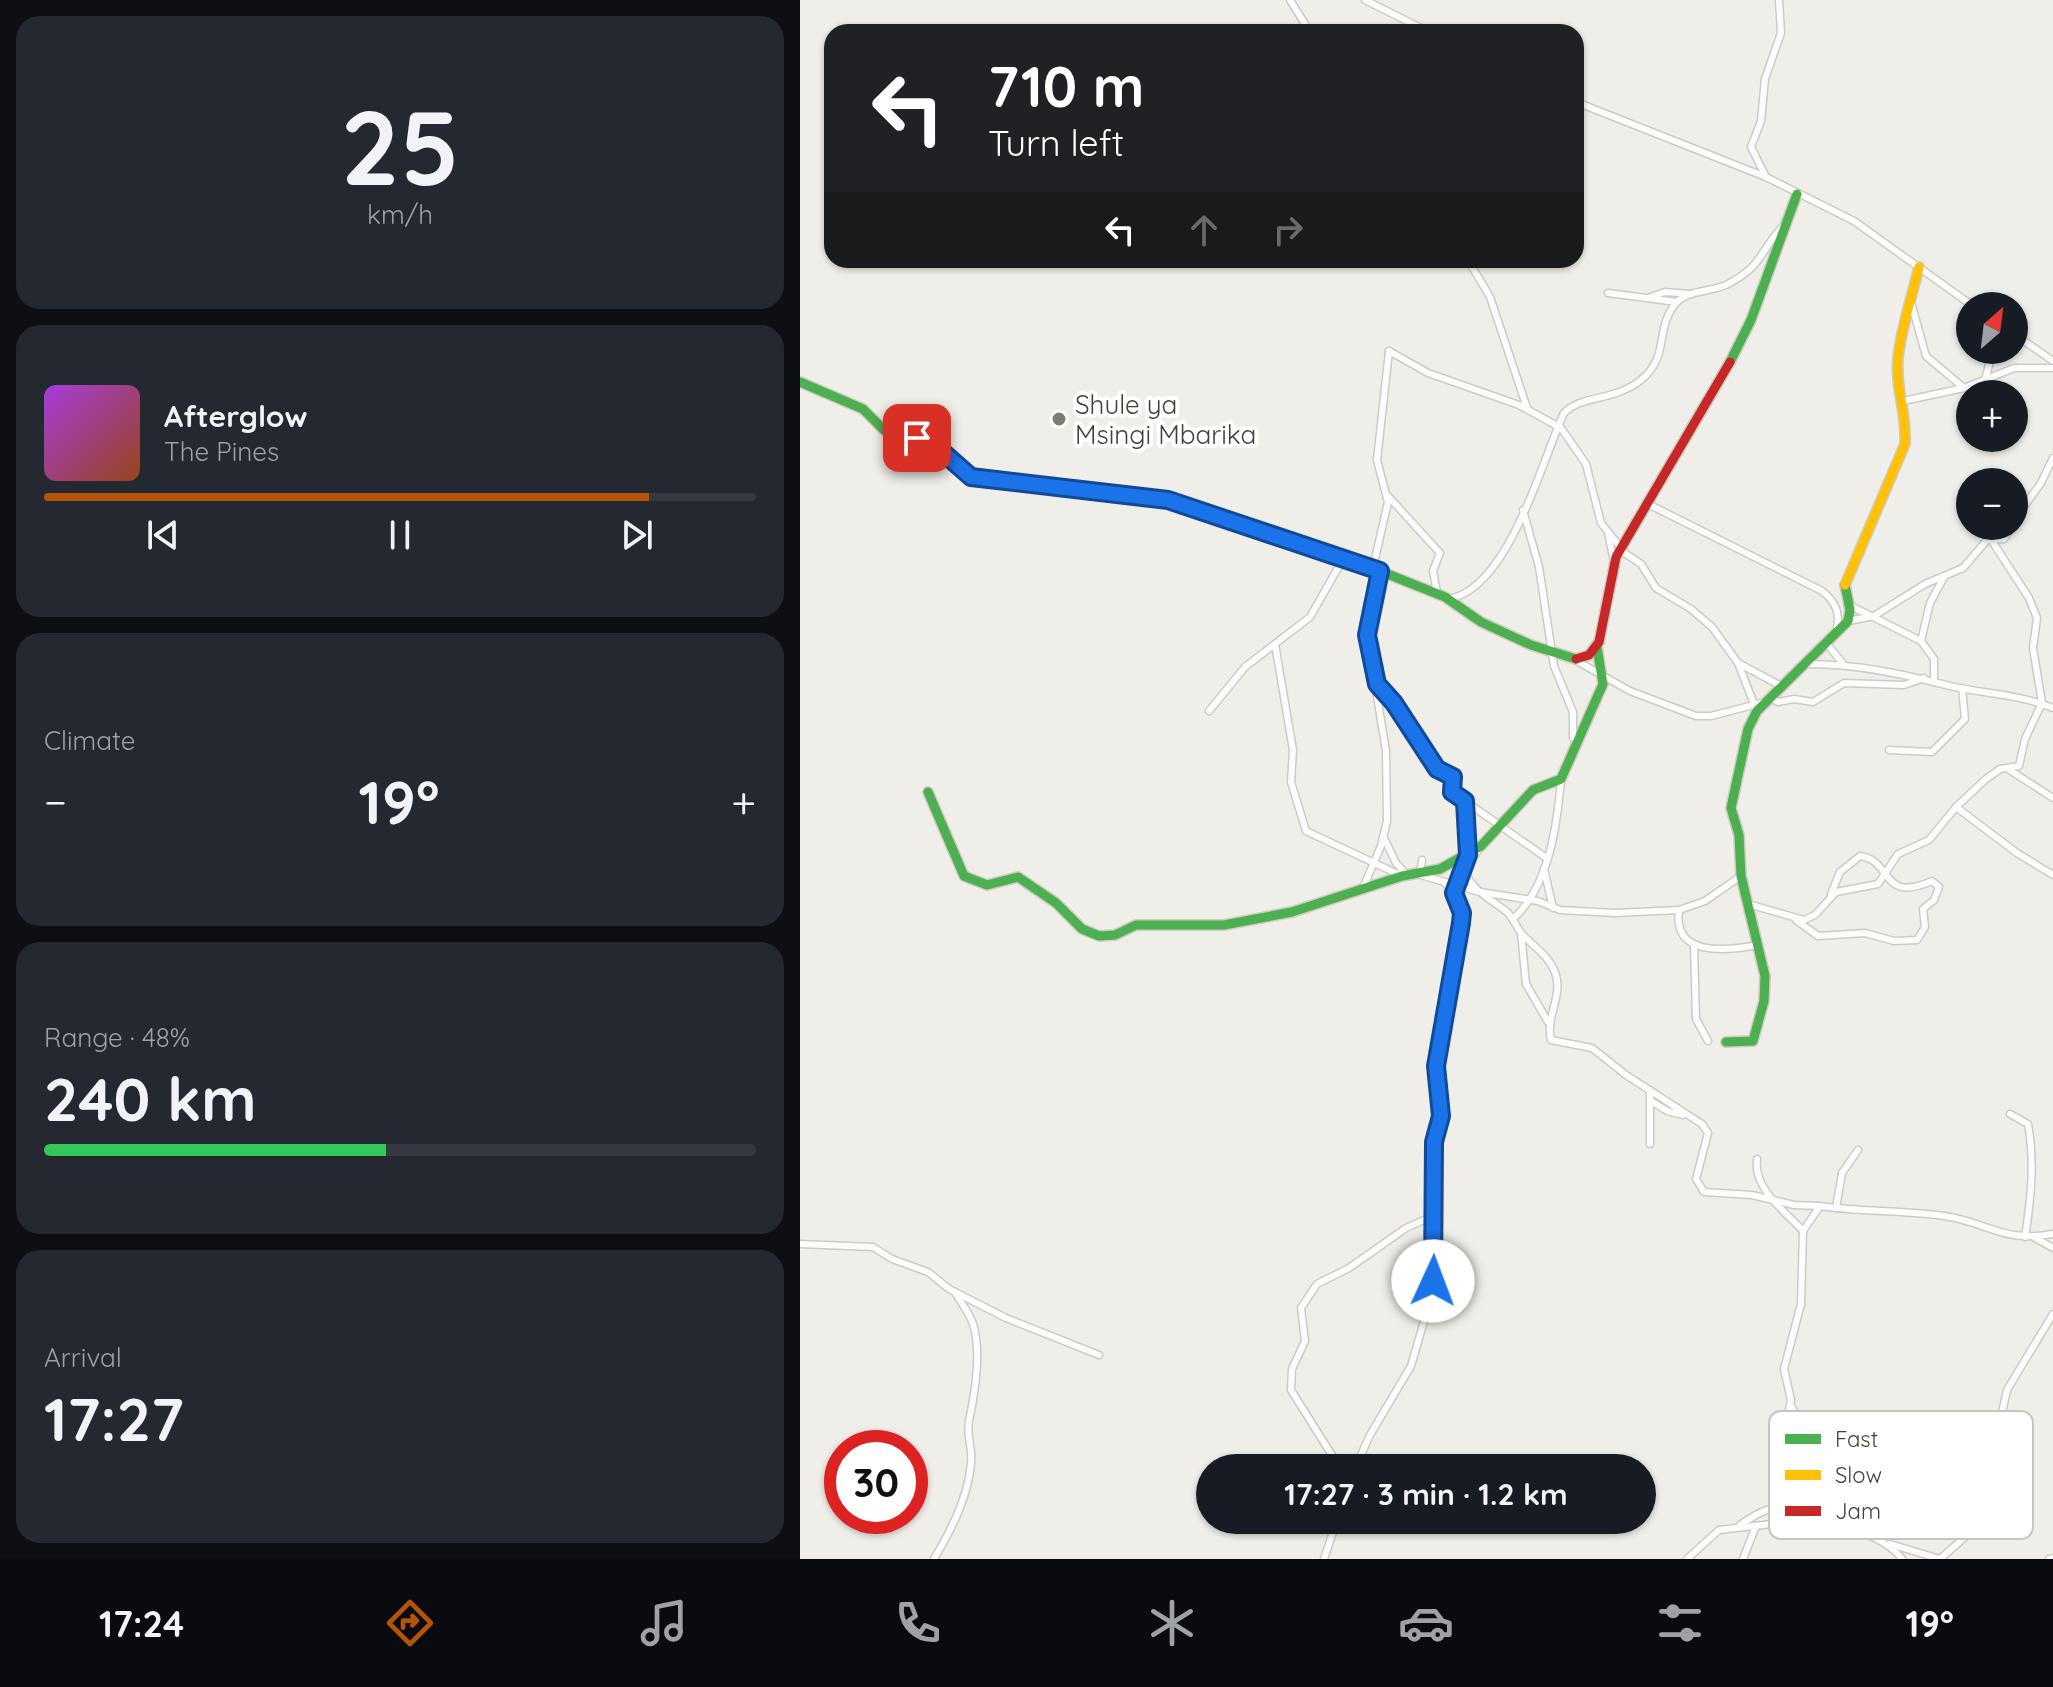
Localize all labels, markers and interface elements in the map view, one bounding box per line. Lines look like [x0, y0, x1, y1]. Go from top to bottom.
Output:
text: 710 m [988, 51, 1144, 121]
icon: left [856, 56, 960, 160]
text: 25 [340, 81, 460, 211]
text: Turn left [988, 120, 1124, 165]
text: km/h [367, 198, 433, 231]
icon: left [1098, 208, 1142, 252]
icon: ahead [1182, 208, 1226, 252]
icon: right [1266, 208, 1310, 252]
north arrow [1956, 292, 2028, 364]
map controls [1956, 292, 2028, 540]
button: + [1956, 380, 2028, 452]
place label: Shule ya Msingi Mbarika [1075, 388, 1256, 451]
text: Afterglow [164, 397, 307, 435]
pin [883, 404, 951, 472]
marker: Shule ya Msingi Mbarika [1050, 410, 1068, 428]
icon: arrive [895, 416, 939, 460]
text: The Pines [164, 435, 279, 468]
button: − [1956, 468, 2028, 540]
icon: previous [141, 513, 185, 557]
icon: pause [378, 513, 422, 557]
icon: next [615, 513, 659, 557]
text: Climate [44, 724, 135, 757]
text: 19° [359, 764, 440, 839]
text: − [44, 774, 67, 829]
text: + [731, 774, 756, 829]
text: Range · 48% [44, 1021, 190, 1054]
text: 240 km [44, 1061, 257, 1136]
position arrow [1391, 1239, 1475, 1323]
text: Arrival [44, 1341, 122, 1374]
text: 17:27 [44, 1381, 184, 1456]
legend [1769, 1411, 2033, 1539]
text: Fast [1835, 1425, 1878, 1453]
speed limit sign: 30 [824, 1430, 928, 1534]
text: Slow [1835, 1461, 1882, 1489]
text: 17:27 · 3 min · 1.2 km [1284, 1475, 1568, 1513]
text: Jam [1835, 1497, 1881, 1525]
icon: directions [382, 1595, 438, 1651]
icon: music [636, 1595, 692, 1651]
icon: phone [890, 1595, 946, 1651]
icon: climate [1144, 1595, 1200, 1651]
icon: car [1398, 1595, 1454, 1651]
icon: filters [1652, 1595, 1708, 1651]
text: 17:24 [99, 1601, 184, 1646]
text: 19° [1905, 1601, 1954, 1646]

